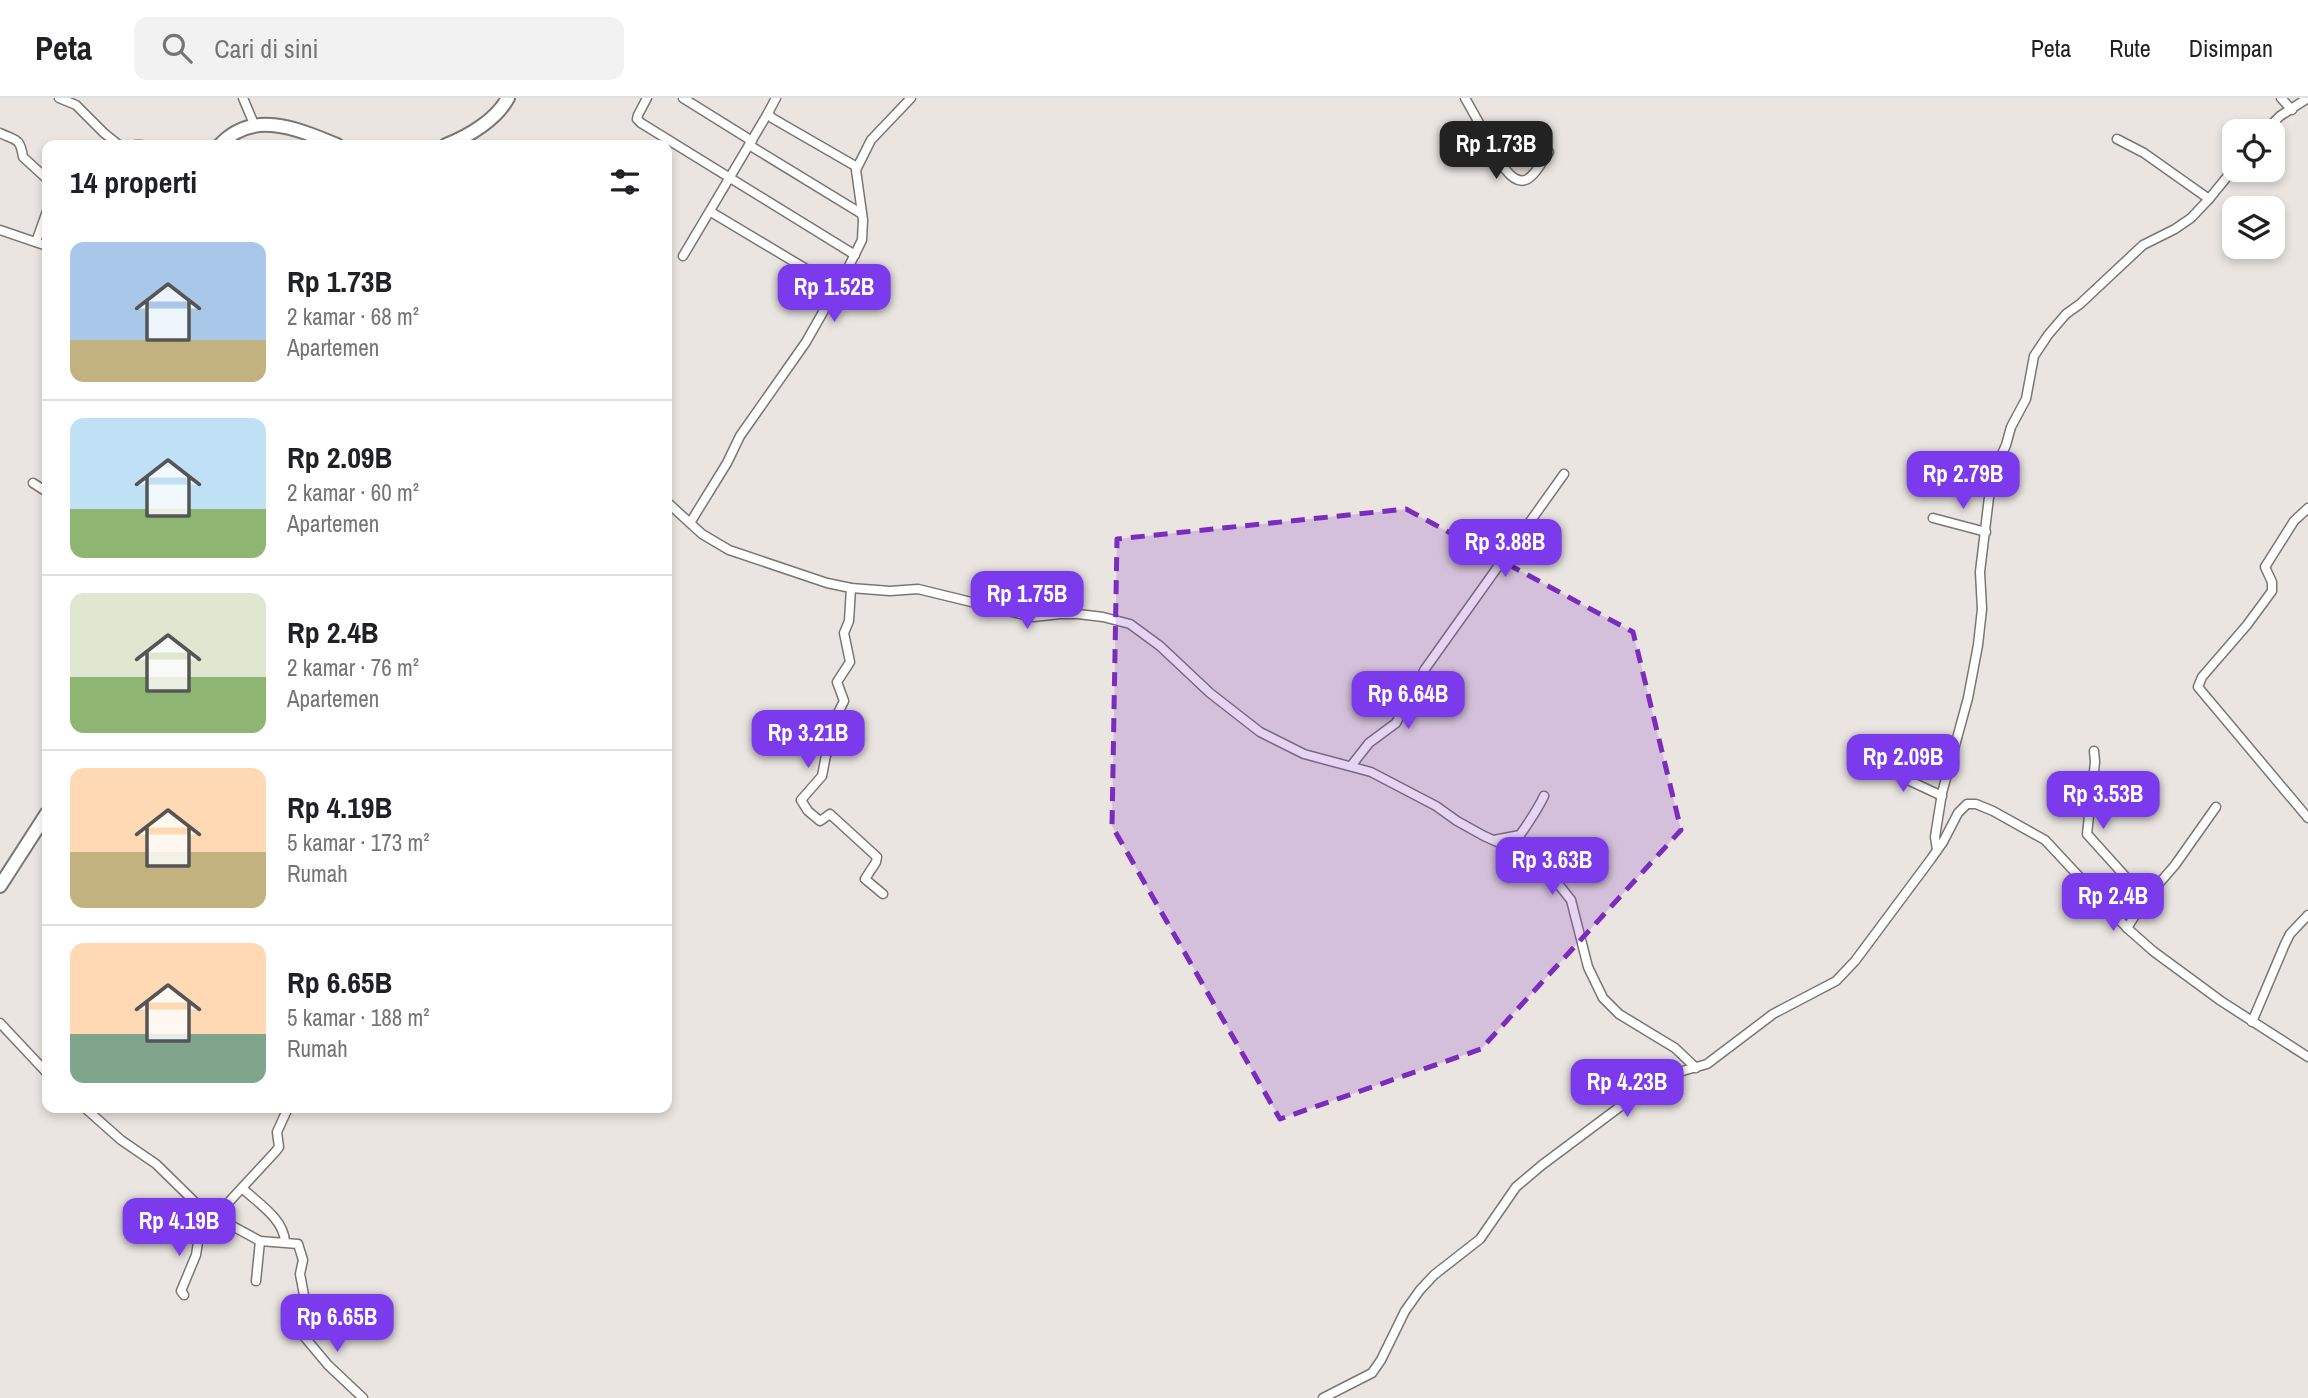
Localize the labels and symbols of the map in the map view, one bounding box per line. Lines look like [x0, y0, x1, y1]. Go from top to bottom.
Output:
pin: Rp 1.73B [1424, 122, 1568, 181]
pin: Rp 1.52B [762, 264, 906, 324]
pin: Rp 2.79B [1891, 452, 2035, 511]
pin: Rp 3.88B [1433, 519, 1577, 579]
pin: Rp 1.75B [955, 572, 1099, 631]
pin: Rp 6.64B [1336, 672, 1480, 731]
pin: Rp 3.21B [736, 710, 880, 770]
pin: Rp 2.09B [1831, 734, 1975, 794]
pin: Rp 3.53B [2031, 772, 2175, 831]
pin: Rp 3.63B [1480, 838, 1624, 897]
pin: Rp 2.4B [2048, 874, 2178, 933]
pin: Rp 4.23B [1555, 1060, 1699, 1119]
pin: Rp 4.19B [107, 1198, 251, 1258]
pin: Rp 6.65B [265, 1294, 409, 1354]

